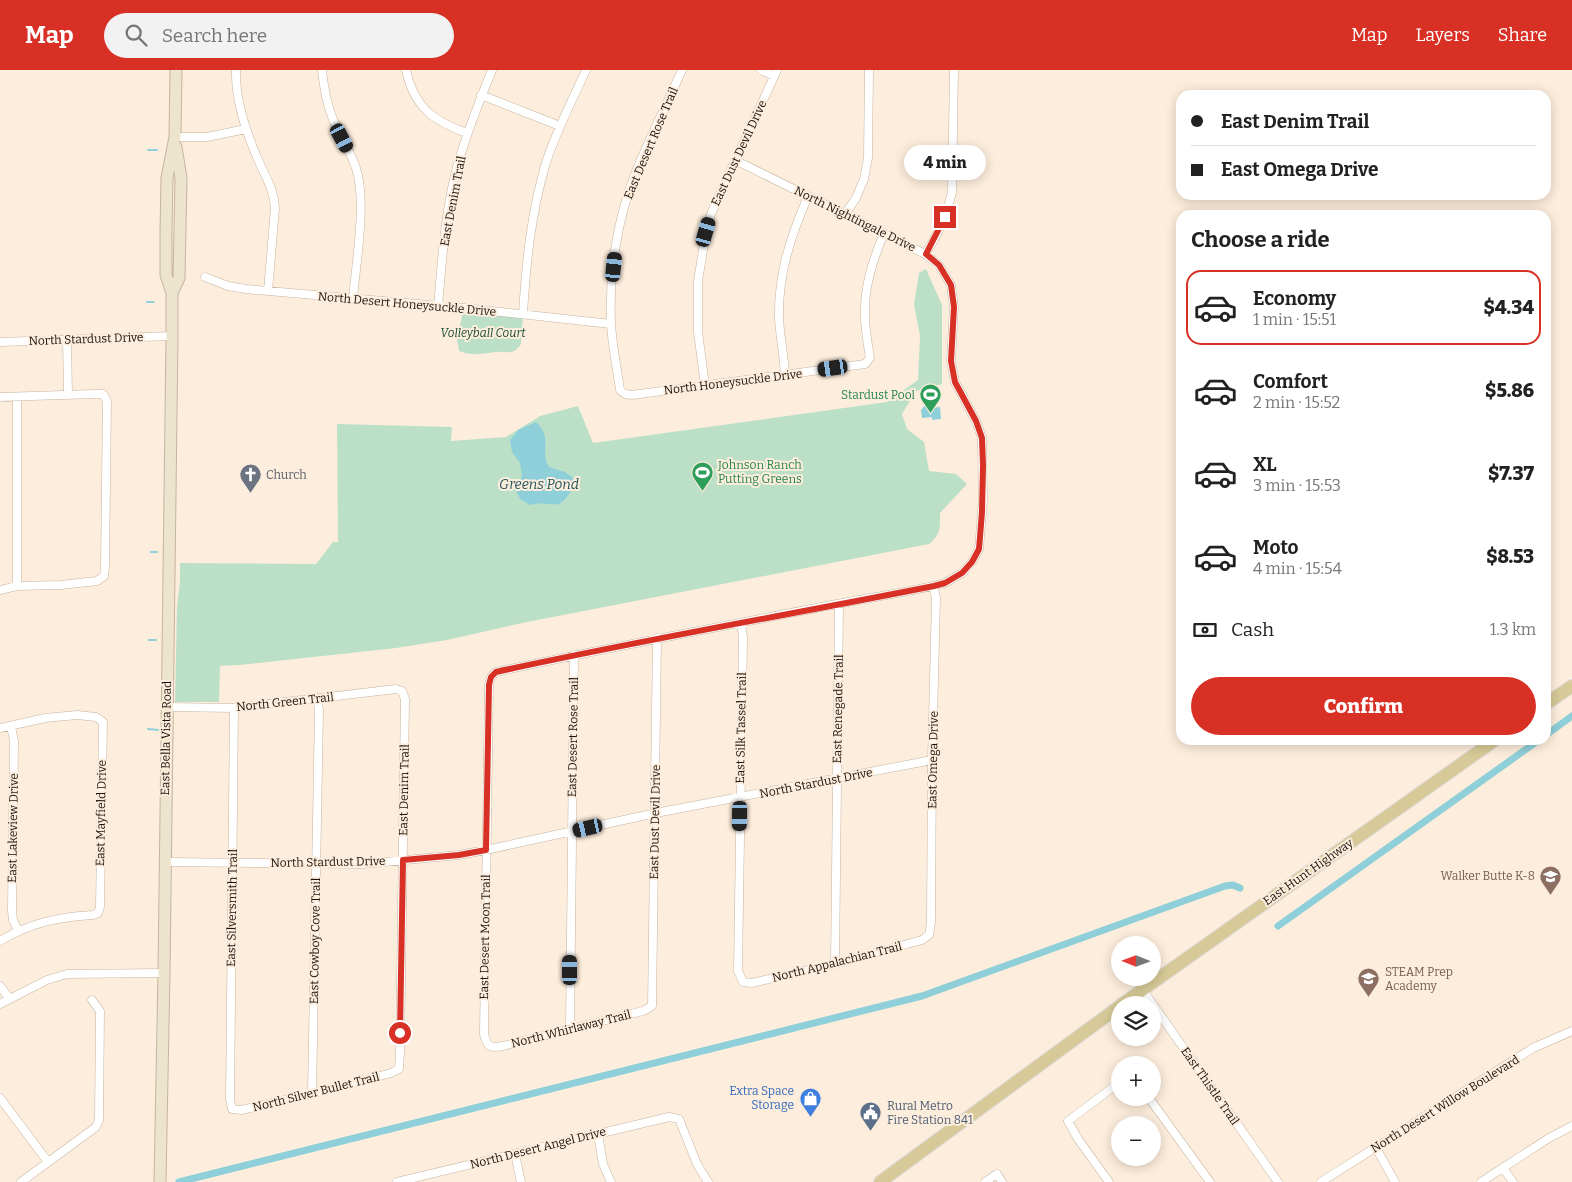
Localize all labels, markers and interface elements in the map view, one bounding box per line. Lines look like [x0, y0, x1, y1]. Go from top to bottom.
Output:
search box [104, 13, 454, 58]
text: Map [25, 21, 74, 49]
icon: search [122, 21, 150, 49]
text: Search here [162, 24, 267, 47]
text: Map [1351, 24, 1387, 46]
text: Layers [1415, 24, 1470, 46]
text: Share [1498, 24, 1547, 46]
street label: East Desert Rose Trail [621, 84, 681, 201]
street label: East Dust Devil Drive [708, 98, 770, 208]
text: East Denim Trail [1221, 110, 1369, 133]
car [328, 121, 355, 155]
callout: 4 min [904, 144, 986, 180]
text: 4 min [923, 153, 967, 172]
street label: East Denim Trail [437, 154, 469, 247]
text: East Omega Drive [1221, 158, 1378, 181]
street label: North Nightingale Drive [792, 183, 918, 255]
route end [934, 206, 956, 228]
car [694, 216, 717, 248]
text: Choose a ride [1191, 226, 1330, 253]
car [604, 251, 623, 283]
icon: car [1193, 285, 1238, 330]
text: Economy [1253, 287, 1336, 310]
street label: North Desert Honeysuckle Drive [317, 289, 497, 319]
text: $4.34 [1483, 296, 1534, 319]
text: 1 min · 15:51 [1253, 310, 1336, 329]
park label: Volleyball Court [440, 326, 526, 340]
street label: North Stardust Drive [28, 330, 144, 348]
car [817, 358, 848, 378]
street label: North Honeysuckle Drive [663, 367, 803, 397]
icon: car [1193, 368, 1238, 413]
text: Comfort [1253, 370, 1328, 393]
text: $5.86 [1485, 379, 1534, 402]
sports icon: Stardust Pool [919, 383, 943, 414]
place label: Stardust Pool [841, 388, 916, 402]
text: 2 min · 15:52 [1253, 393, 1340, 412]
icon: car [1193, 451, 1238, 496]
text: XL [1253, 453, 1277, 476]
place label: Johnson Ranch Putting Greens [717, 458, 802, 486]
sports icon: Johnson Ranch Putting Greens [690, 460, 714, 491]
text: $7.37 [1488, 462, 1534, 485]
church icon: Church [238, 463, 262, 494]
place label: Church [266, 468, 307, 482]
water label: Greens Pond [499, 476, 579, 493]
text: 3 min · 15:53 [1253, 476, 1341, 495]
icon: car [1193, 534, 1238, 579]
text: Moto [1253, 536, 1299, 559]
text: $8.53 [1486, 545, 1534, 568]
text: 4 min · 15:54 [1253, 559, 1342, 578]
icon: cash [1191, 616, 1219, 644]
text: Cash [1231, 618, 1274, 641]
text: 1.3 km [1490, 620, 1536, 639]
street label: East Renegade Trail [830, 654, 846, 764]
street label: East Silk Tassel Trail [733, 672, 749, 784]
street label: East Desert Rose Trail [565, 676, 581, 797]
button: Confirm [1191, 677, 1536, 735]
street label: East Bella Vista Road [158, 681, 174, 795]
street label: North Green Trail [236, 690, 335, 714]
street label: East Omega Drive [925, 711, 941, 809]
street label: East Denim Trail [396, 744, 412, 836]
street label: East Mayfield Drive [93, 760, 109, 866]
street label: East Dust Devil Drive [647, 764, 663, 880]
street label: North Stardust Drive [758, 765, 874, 801]
street label: East Lakeview Drive [5, 773, 21, 883]
car [732, 801, 747, 831]
car [571, 817, 604, 839]
street label: East Hunt Highway [1260, 835, 1356, 908]
street label: East Silversmith Trail [224, 848, 240, 967]
street label: North Stardust Drive [270, 854, 386, 870]
school or university icon: Walker Butte K-8 [1539, 864, 1563, 895]
place label: Walker Butte K-8 [1441, 869, 1535, 883]
street label: East Desert Moon Trail [477, 874, 493, 1000]
street label: East Cowboy Cove Trail [307, 877, 323, 1004]
north arrow [1111, 936, 1161, 986]
map controls [1111, 936, 1161, 1166]
street label: North Appalachian Trail [771, 939, 904, 985]
car [562, 955, 577, 985]
place label: STEAM Prep Academy [1385, 965, 1453, 993]
school or university icon: STEAM Prep Academy [1357, 967, 1381, 998]
button: layers [1111, 996, 1161, 1046]
street label: North Whirlaway Trail [510, 1007, 633, 1051]
route start [389, 1022, 411, 1044]
street label: East Thistle Trail [1178, 1044, 1242, 1128]
street label: North Desert Willow Boulevard [1368, 1052, 1522, 1156]
button: + [1111, 1056, 1161, 1106]
street label: North Silver Bullet Trail [251, 1069, 381, 1115]
place label: Extra Space Storage [729, 1084, 794, 1112]
shop icon: Extra Space Storage [798, 1086, 822, 1117]
place label: Rural Metro Fire Station 841 [887, 1099, 973, 1127]
public building icon: Rural Metro Fire Station 841 [859, 1101, 883, 1132]
button: − [1111, 1116, 1161, 1166]
street label: North Desert Angel Drive [469, 1124, 607, 1172]

